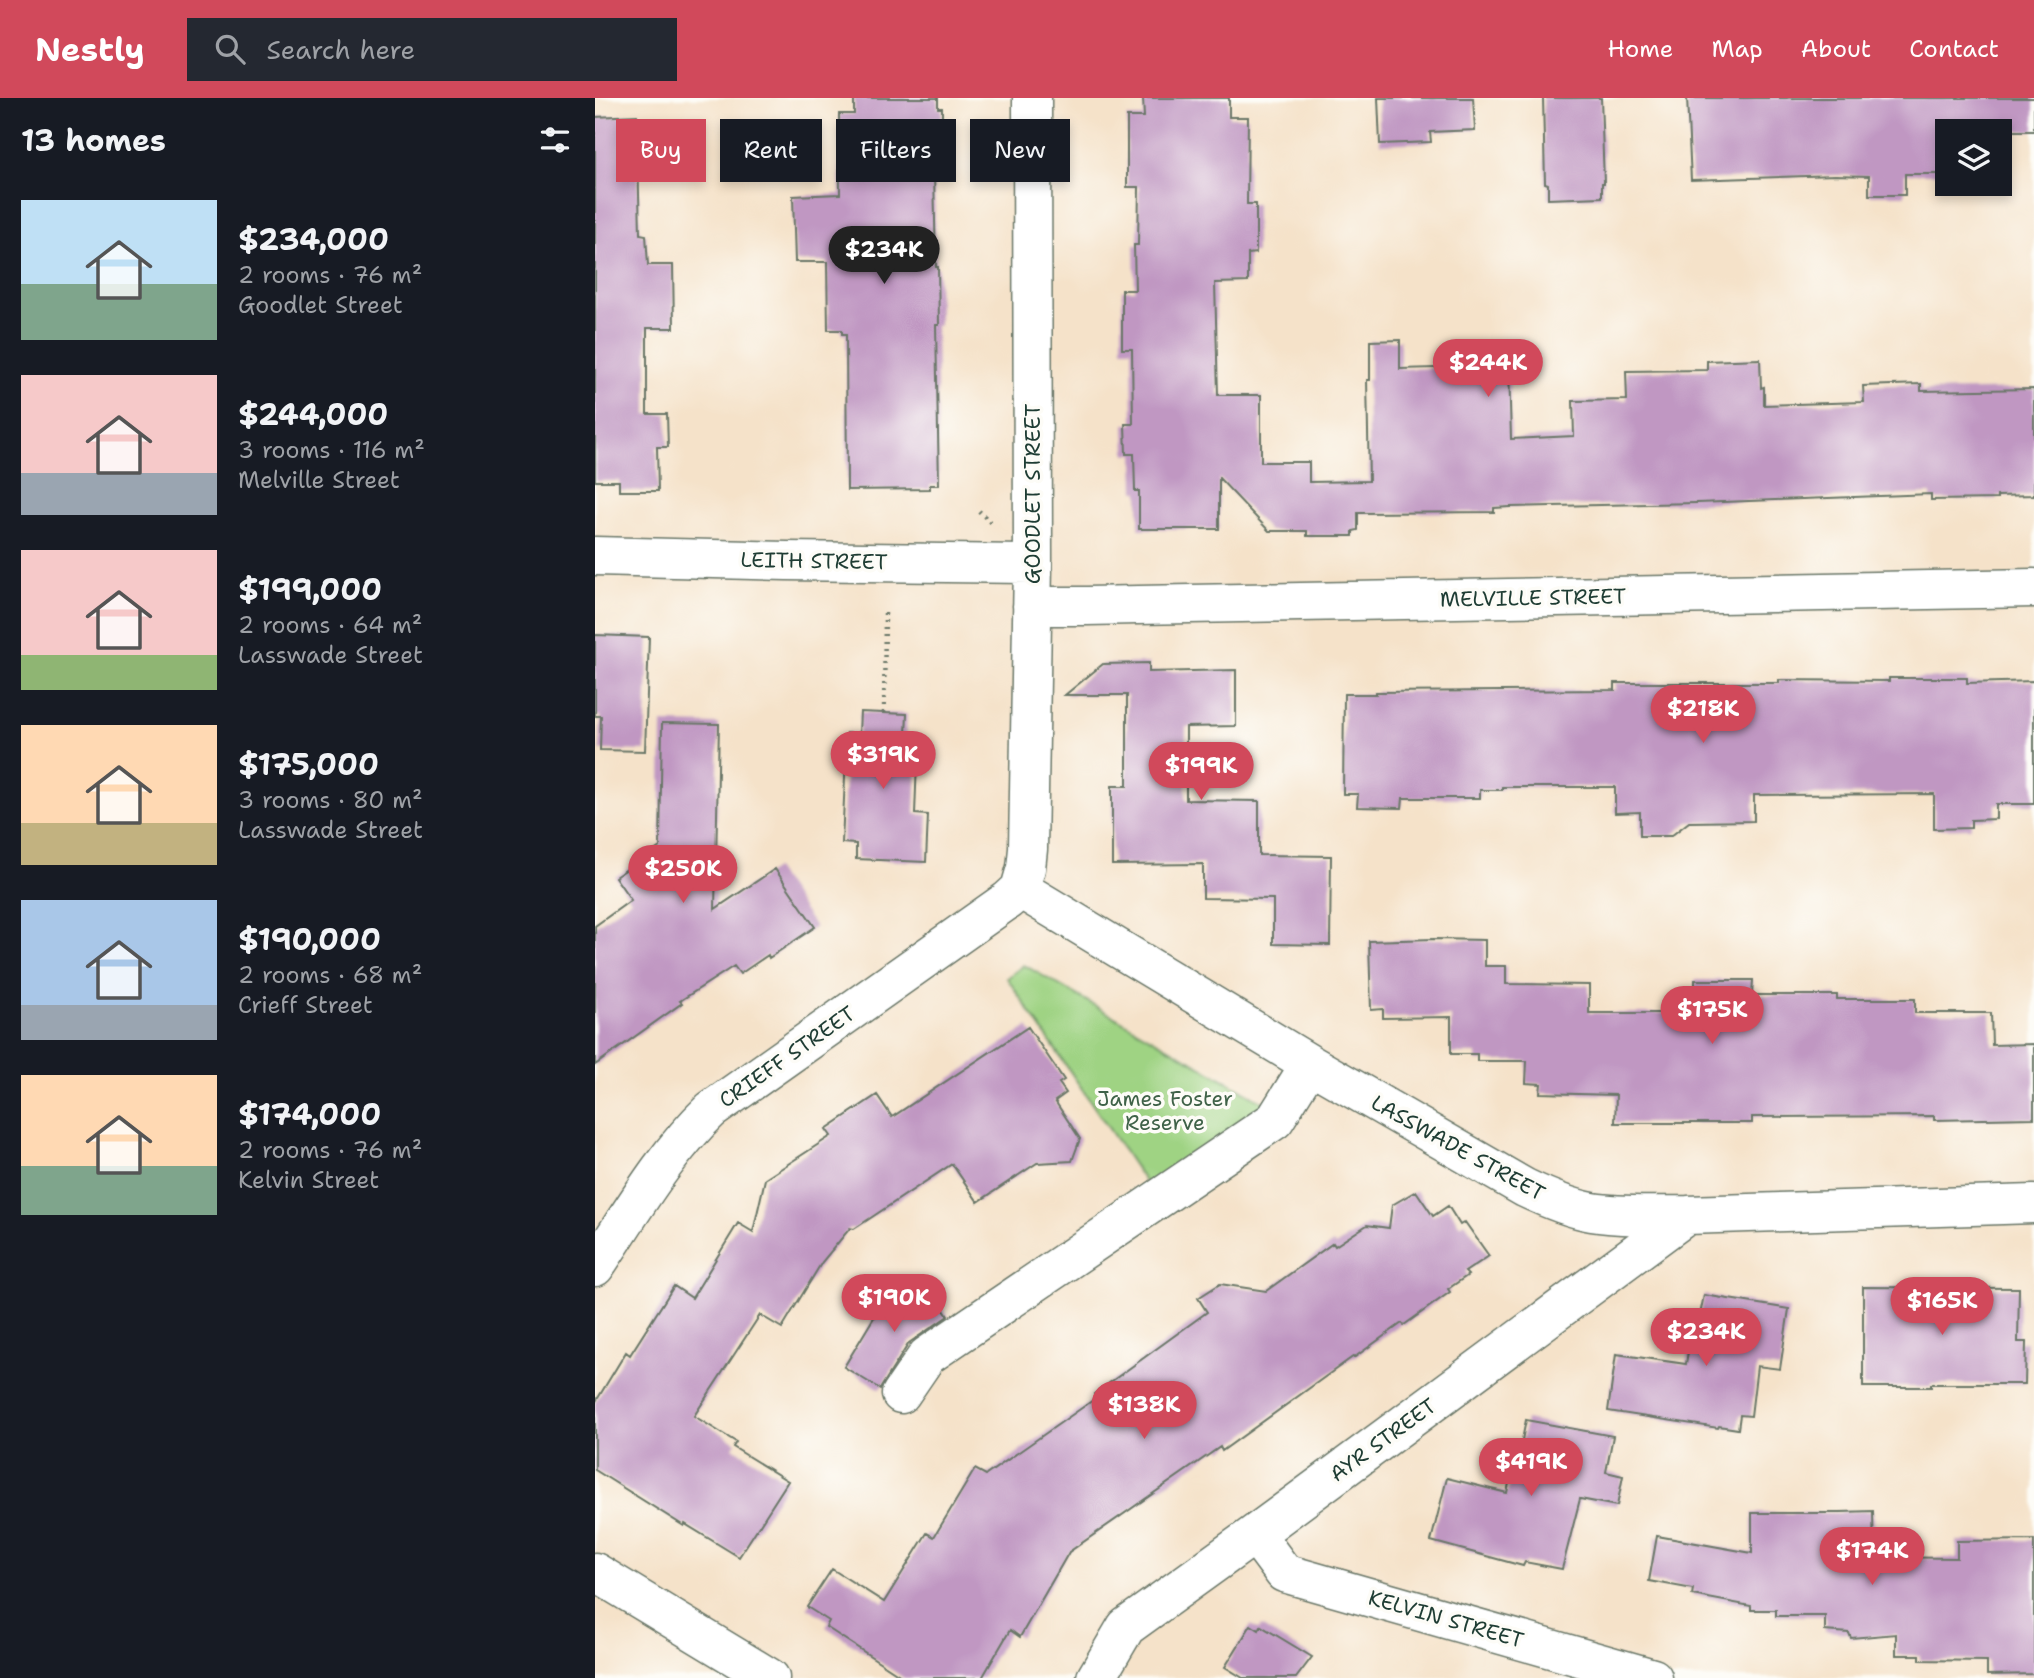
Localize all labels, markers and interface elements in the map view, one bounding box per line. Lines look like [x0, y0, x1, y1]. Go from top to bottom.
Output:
search box [187, 18, 677, 81]
text: Nestly [35, 27, 145, 72]
icon: search [211, 30, 249, 68]
text: Search here [267, 32, 415, 67]
text: Home [1607, 33, 1673, 65]
text: Map [1711, 33, 1763, 65]
text: About [1801, 33, 1871, 65]
text: Contact [1909, 33, 1999, 65]
chip: Buy [616, 119, 706, 182]
chip: Rent [720, 119, 822, 182]
chip: Filters [836, 119, 956, 182]
chip: New [970, 119, 1070, 182]
map controls [1935, 119, 2012, 196]
button: layers [1935, 119, 2012, 196]
text: 13 homes [21, 120, 166, 161]
icon: filters [536, 121, 574, 159]
text: $234,000 [238, 219, 389, 260]
pin: $234K [835, 226, 933, 286]
icon: home [77, 228, 161, 312]
text: $234K [845, 234, 923, 264]
text: 2 rooms · 76 m² [238, 260, 422, 290]
text: Goodlet Street [238, 290, 403, 320]
pin: $244K [1439, 340, 1537, 399]
text: $244K [1449, 347, 1527, 377]
text: $244,000 [238, 394, 388, 435]
icon: home [77, 403, 161, 487]
street label: GOODLET STREET [1019, 404, 1047, 584]
text: 3 rooms · 116 m² [238, 435, 425, 465]
text: Melville Street [238, 465, 400, 495]
street label: LEITH STREET [740, 546, 888, 576]
text: $199,000 [238, 569, 382, 610]
icon: home [77, 578, 161, 662]
street label: MELVILLE STREET [1440, 582, 1626, 614]
text: 2 rooms · 64 m² [238, 610, 422, 640]
text: Lasswade Street [238, 640, 423, 670]
pin: $218K [1654, 686, 1752, 745]
text: $218K [1667, 693, 1739, 723]
pin: $319K [834, 732, 932, 791]
text: $319K [847, 739, 919, 769]
pin: $199K [1152, 742, 1250, 802]
text: $175,000 [238, 744, 379, 785]
text: $199K [1165, 750, 1237, 780]
icon: home [77, 753, 161, 837]
text: 3 rooms · 80 m² [238, 785, 423, 815]
text: Lasswade Street [238, 815, 423, 845]
pin: $250K [634, 846, 732, 905]
text: $250K [644, 853, 722, 883]
text: $190,000 [238, 919, 381, 960]
icon: home [77, 928, 161, 1012]
text: 2 rooms · 68 m² [238, 960, 422, 990]
pin: $175K [1663, 986, 1761, 1046]
text: Crieff Street [238, 990, 373, 1020]
text: $175K [1677, 994, 1747, 1024]
street label: CRIEFF STREET [713, 1000, 861, 1114]
park label: James Foster Reserve [1097, 1085, 1233, 1137]
street label: LASSWADE STREET [1366, 1089, 1550, 1207]
text: $174,000 [238, 1094, 381, 1135]
icon: home [77, 1103, 161, 1187]
text: 2 rooms · 76 m² [238, 1135, 422, 1165]
text: Kelvin Street [238, 1165, 379, 1195]
pin: $190K [845, 1274, 943, 1334]
pin: $165K [1893, 1278, 1991, 1337]
text: $190K [858, 1282, 930, 1312]
text: $165K [1907, 1285, 1977, 1315]
pin: $234K [1657, 1308, 1755, 1368]
text: $234K [1667, 1316, 1745, 1346]
pin: $138K [1095, 1382, 1193, 1441]
text: $138K [1108, 1389, 1180, 1419]
street label: AYR STREET [1324, 1392, 1442, 1488]
pin: $419K [1482, 1438, 1580, 1498]
text: $419K [1495, 1446, 1567, 1476]
pin: $174K [1823, 1528, 1921, 1587]
text: $174K [1836, 1535, 1908, 1565]
street label: KELVIN STREET [1365, 1583, 1527, 1655]

